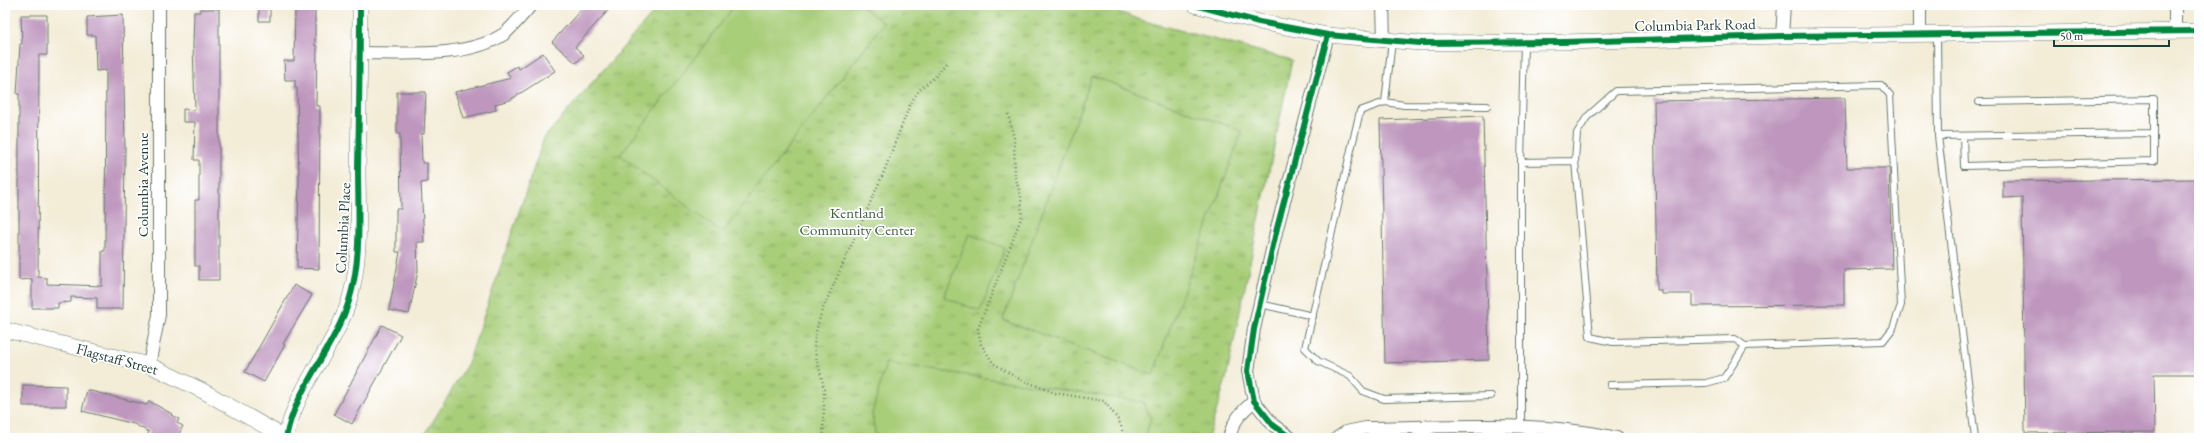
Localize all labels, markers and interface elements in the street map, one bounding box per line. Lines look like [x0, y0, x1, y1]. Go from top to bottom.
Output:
street label: Columbia Park Road [1634, 14, 1756, 35]
scale bar [2054, 22, 2169, 48]
text: 50 m [2060, 28, 2084, 44]
street label: Columbia Avenue [133, 133, 152, 237]
street label: Columbia Place [331, 182, 354, 274]
park label: Kentland Community Center [799, 203, 915, 239]
street label: Flagstaff Street [74, 338, 160, 379]

